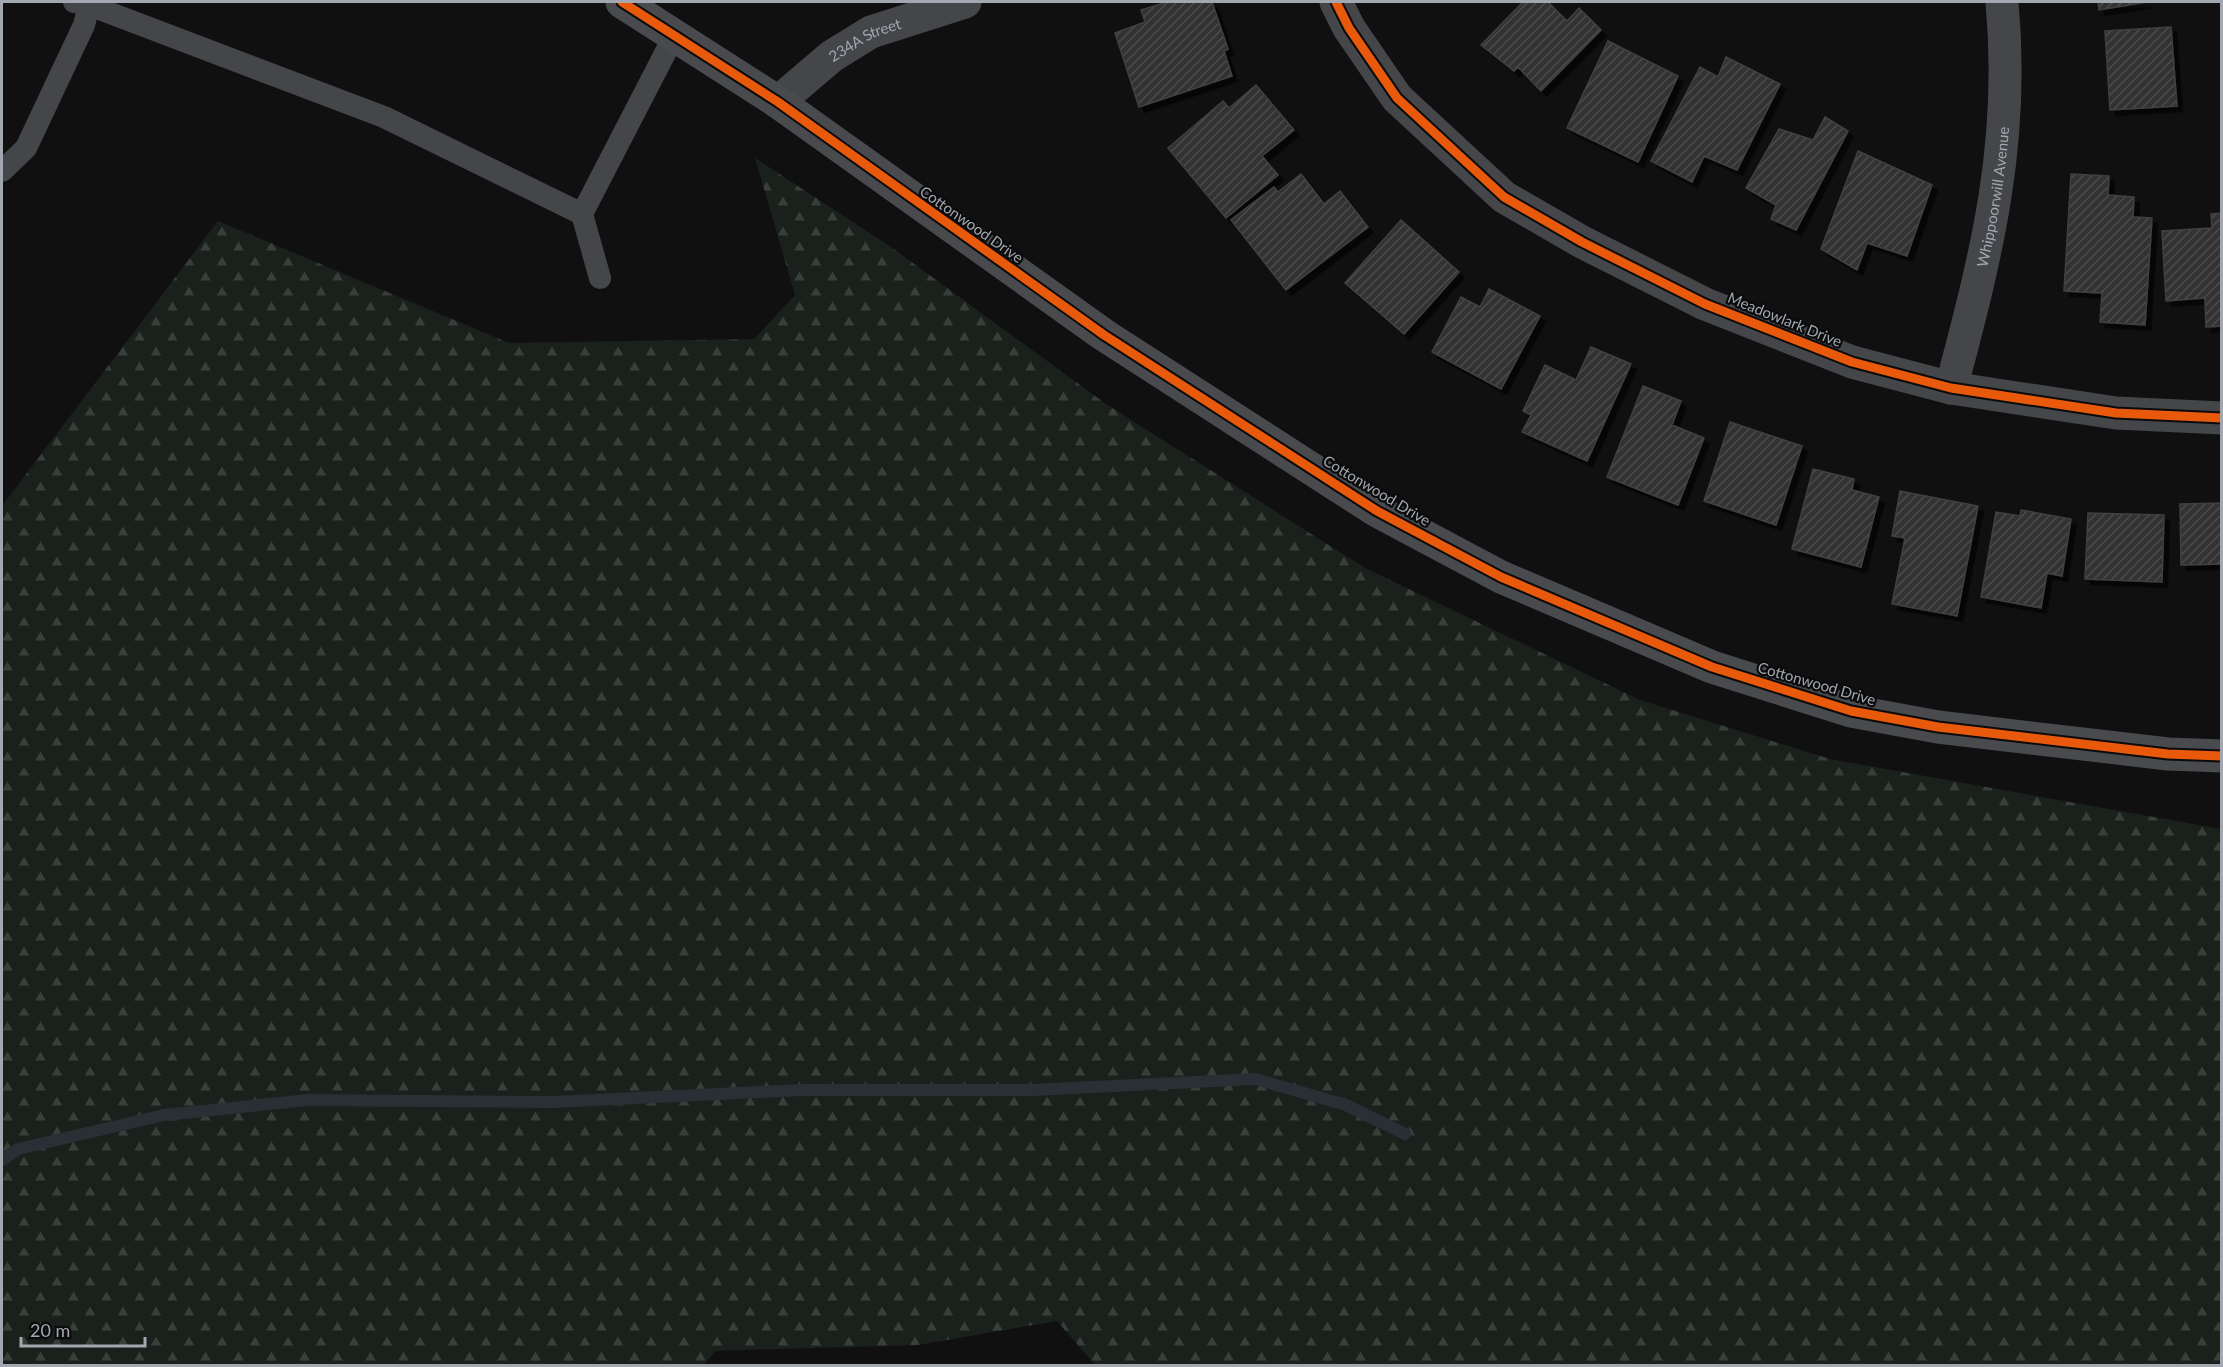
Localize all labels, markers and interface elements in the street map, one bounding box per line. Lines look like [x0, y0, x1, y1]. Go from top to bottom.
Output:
street label: 234A Street [825, 14, 904, 65]
street label: Whippoorwill Avenue [1973, 126, 2012, 269]
street label: Cottonwood Drive [917, 182, 1027, 266]
street label: Meadowlark Drive [1725, 288, 1845, 350]
street label: Cottonwood Drive [1320, 451, 1434, 529]
street label: Cottonwood Drive [1756, 658, 1878, 708]
scale bar [21, 1310, 146, 1348]
text: 20 m [30, 1319, 70, 1341]

